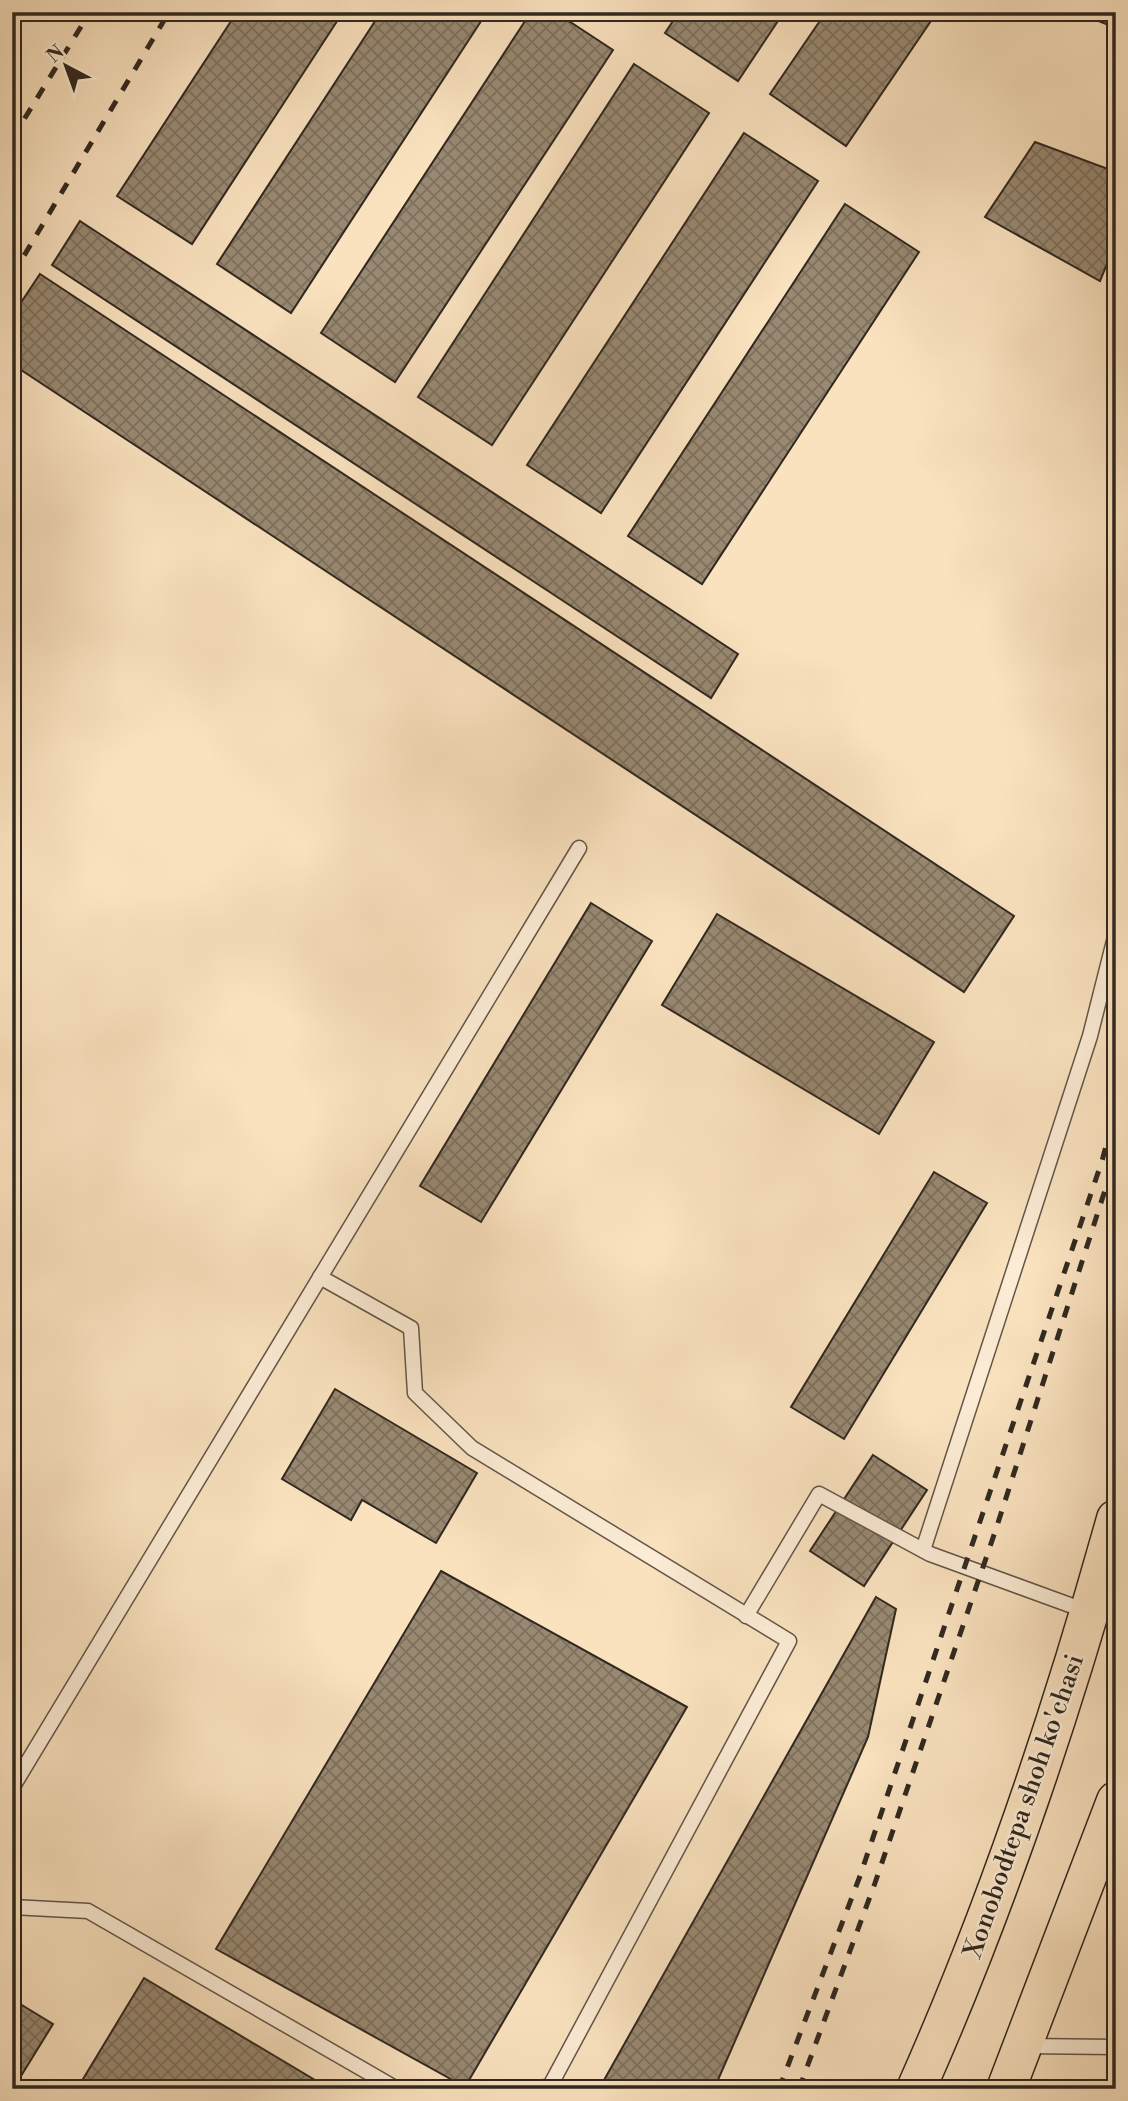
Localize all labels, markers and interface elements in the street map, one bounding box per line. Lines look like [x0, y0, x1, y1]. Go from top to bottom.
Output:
north arrow [32, 32, 102, 102]
text: N [42, 40, 69, 68]
street label: Xonobodtepa shoh ko'chasi [957, 1650, 1091, 1963]

